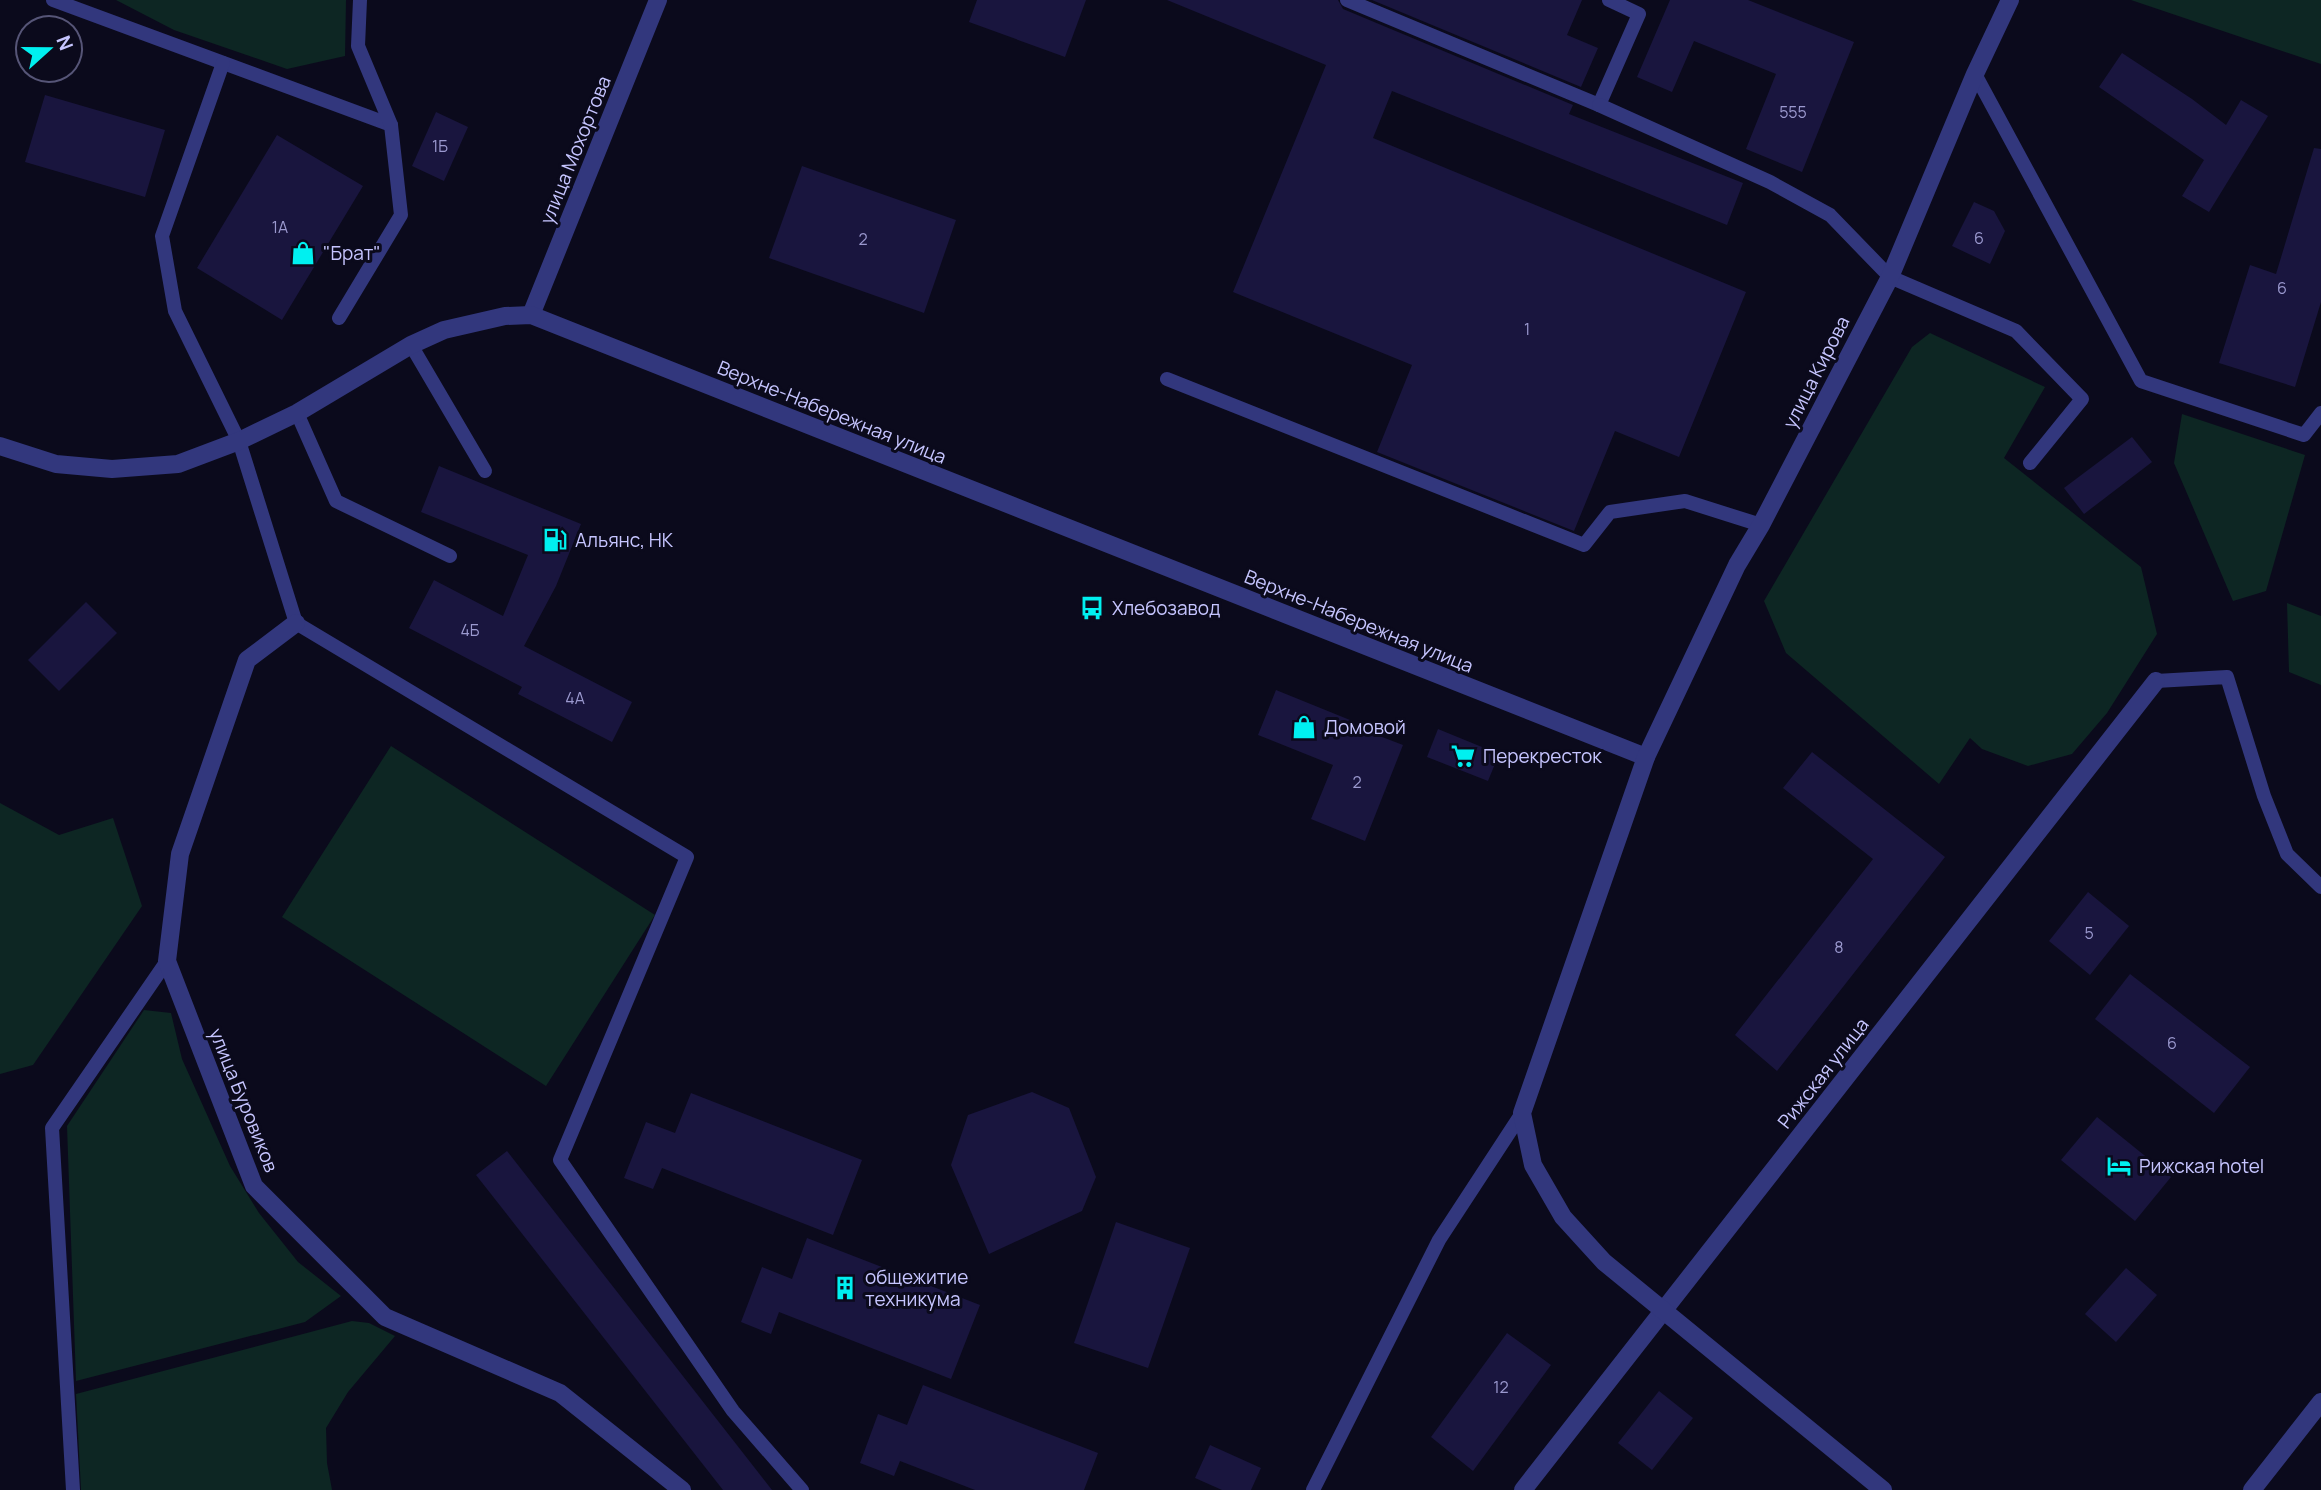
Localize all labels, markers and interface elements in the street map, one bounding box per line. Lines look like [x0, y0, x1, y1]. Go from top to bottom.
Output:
north arrow [14, 14, 84, 84]
text: N [50, 32, 79, 54]
street label: улица Мохортова [533, 72, 617, 228]
house number: 555 [1779, 101, 1807, 123]
house number: 1Б [432, 135, 448, 157]
house number: 1А [272, 216, 288, 238]
house number: 6 [1974, 227, 1984, 249]
house number: 2 [858, 228, 868, 250]
shop icon: "Брат" [289, 239, 317, 267]
place label: "Брат" [323, 240, 381, 266]
house number: 6 [2277, 277, 2287, 299]
street label: улица Кирова [1777, 311, 1855, 433]
house number: 1 [1524, 318, 1530, 340]
street label: Верхне-Набережная улица [714, 354, 950, 470]
fuel station icon: Альянс, НК [541, 526, 569, 554]
place label: Альянс, НК [575, 527, 674, 553]
street label: Верхне-Набережная улица [1241, 563, 1477, 679]
bus stop icon: Хлебозавод [1078, 594, 1106, 622]
place label: Хлебозавод [1112, 595, 1220, 621]
house number: 4Б [460, 619, 480, 641]
house number: 4А [565, 687, 585, 709]
shop icon: Домовой [1290, 713, 1318, 741]
place label: Домовой [1324, 714, 1406, 740]
supermarket icon: Перекресток [1449, 742, 1477, 770]
place label: Перекресток [1483, 743, 1602, 769]
house number: 2 [1352, 771, 1362, 793]
house number: 5 [2084, 922, 2094, 944]
house number: 8 [1834, 936, 1844, 958]
street label: Рижская улица [1772, 1012, 1874, 1134]
street label: улица Буровиков [203, 1024, 285, 1176]
house number: 6 [2167, 1032, 2177, 1054]
hotel icon: Рижская hotel [2105, 1152, 2133, 1180]
place label: Рижская hotel [2139, 1153, 2264, 1179]
place label: общежитие техникума [865, 1264, 968, 1312]
building icon: общежитие техникума [831, 1274, 859, 1302]
house number: 12 [1493, 1376, 1509, 1398]

